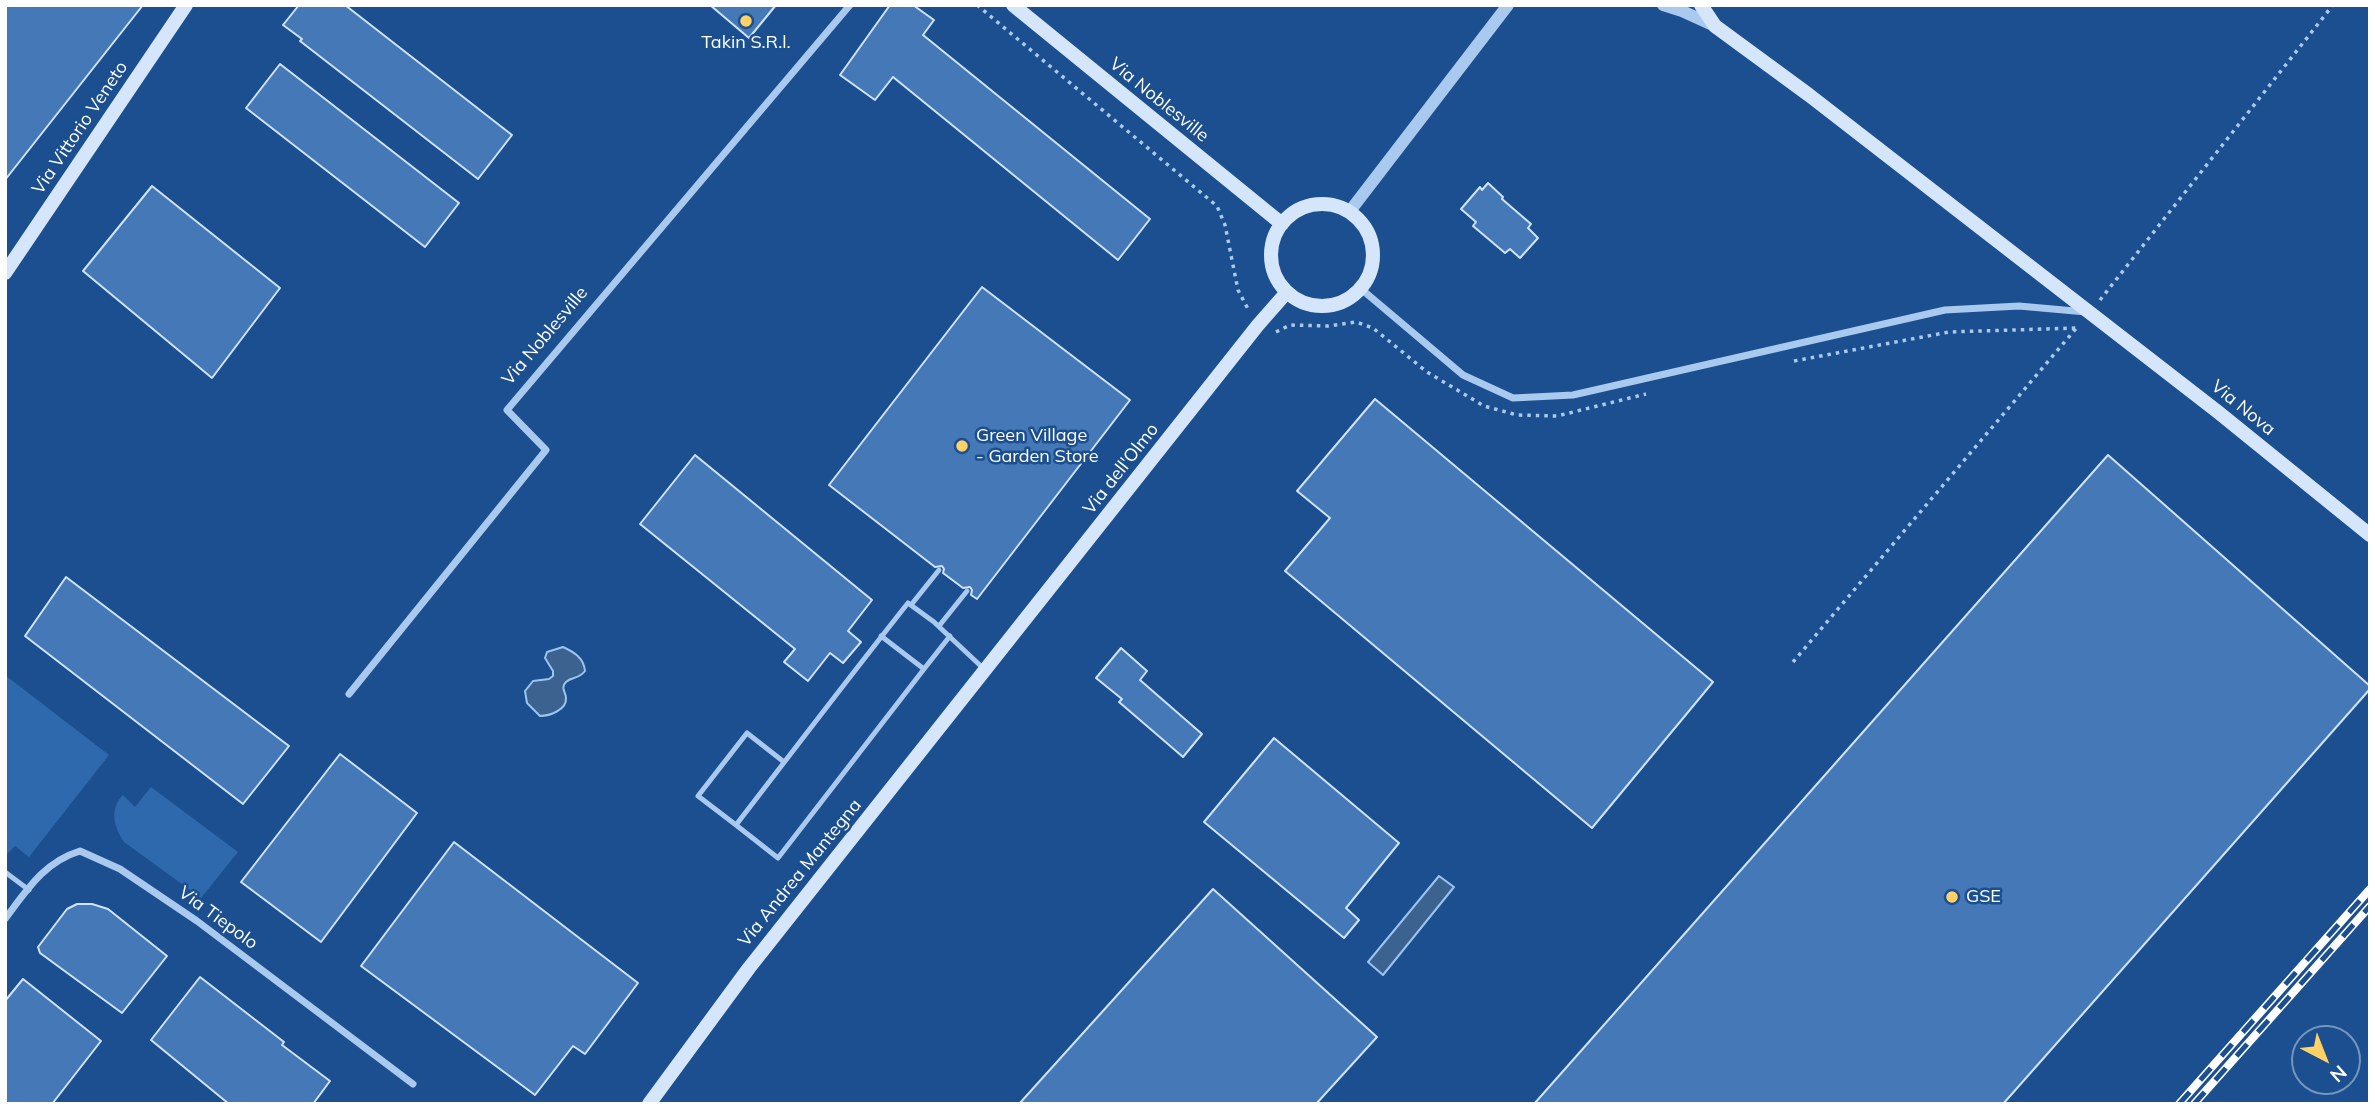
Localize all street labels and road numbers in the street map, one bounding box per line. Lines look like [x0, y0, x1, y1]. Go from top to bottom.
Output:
street label: Via Noblesville [1105, 53, 1213, 147]
street label: Via Vittorio Veneto [28, 57, 132, 199]
street label: Via Noblesville [498, 282, 592, 390]
street label: Via Nova [2207, 376, 2279, 440]
street label: Via dell'Olmo [1079, 419, 1163, 519]
street label: Via Andrea Mantegna [734, 795, 866, 951]
street label: Via Tiepolo [174, 882, 262, 954]

